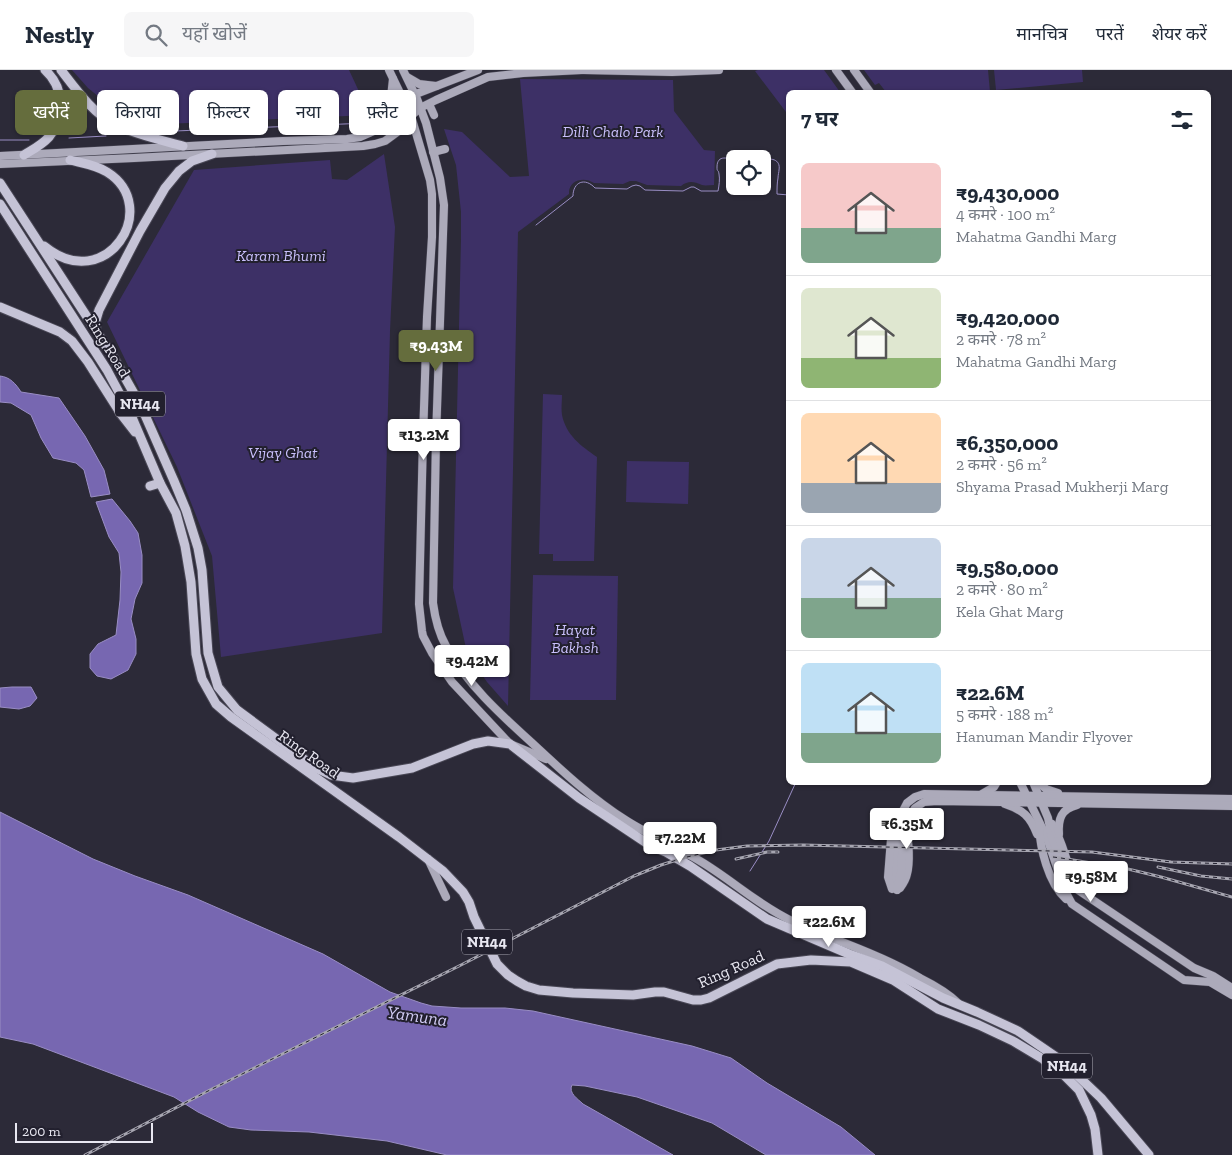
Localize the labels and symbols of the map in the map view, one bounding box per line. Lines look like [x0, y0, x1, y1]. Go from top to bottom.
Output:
park label: Dilli Chalo Park [562, 122, 664, 141]
park label: Karam Bhumi [236, 246, 326, 265]
street label: Ring Road [81, 311, 135, 381]
pin: ₹9.43M [395, 330, 477, 372]
road number: NH44 [115, 392, 165, 416]
pin: ₹13.2M [383, 418, 465, 461]
park label: Vijay Ghat [248, 443, 318, 462]
park label: Hayat Bakhsh [551, 620, 599, 657]
pin: ₹9.42M [431, 644, 513, 687]
street label: Ring Road [275, 726, 343, 782]
pin: ₹6.35M [866, 808, 948, 850]
pin: ₹7.22M [639, 822, 721, 864]
pin: ₹9.58M [1050, 860, 1132, 903]
pin: ₹22.6M [788, 906, 870, 948]
road number: NH44 [462, 930, 512, 954]
street label: Ring Road [695, 946, 767, 992]
water label: Yamuna [385, 1001, 449, 1031]
road number: NH44 [1042, 1054, 1092, 1078]
scale bar [15, 1120, 152, 1143]

